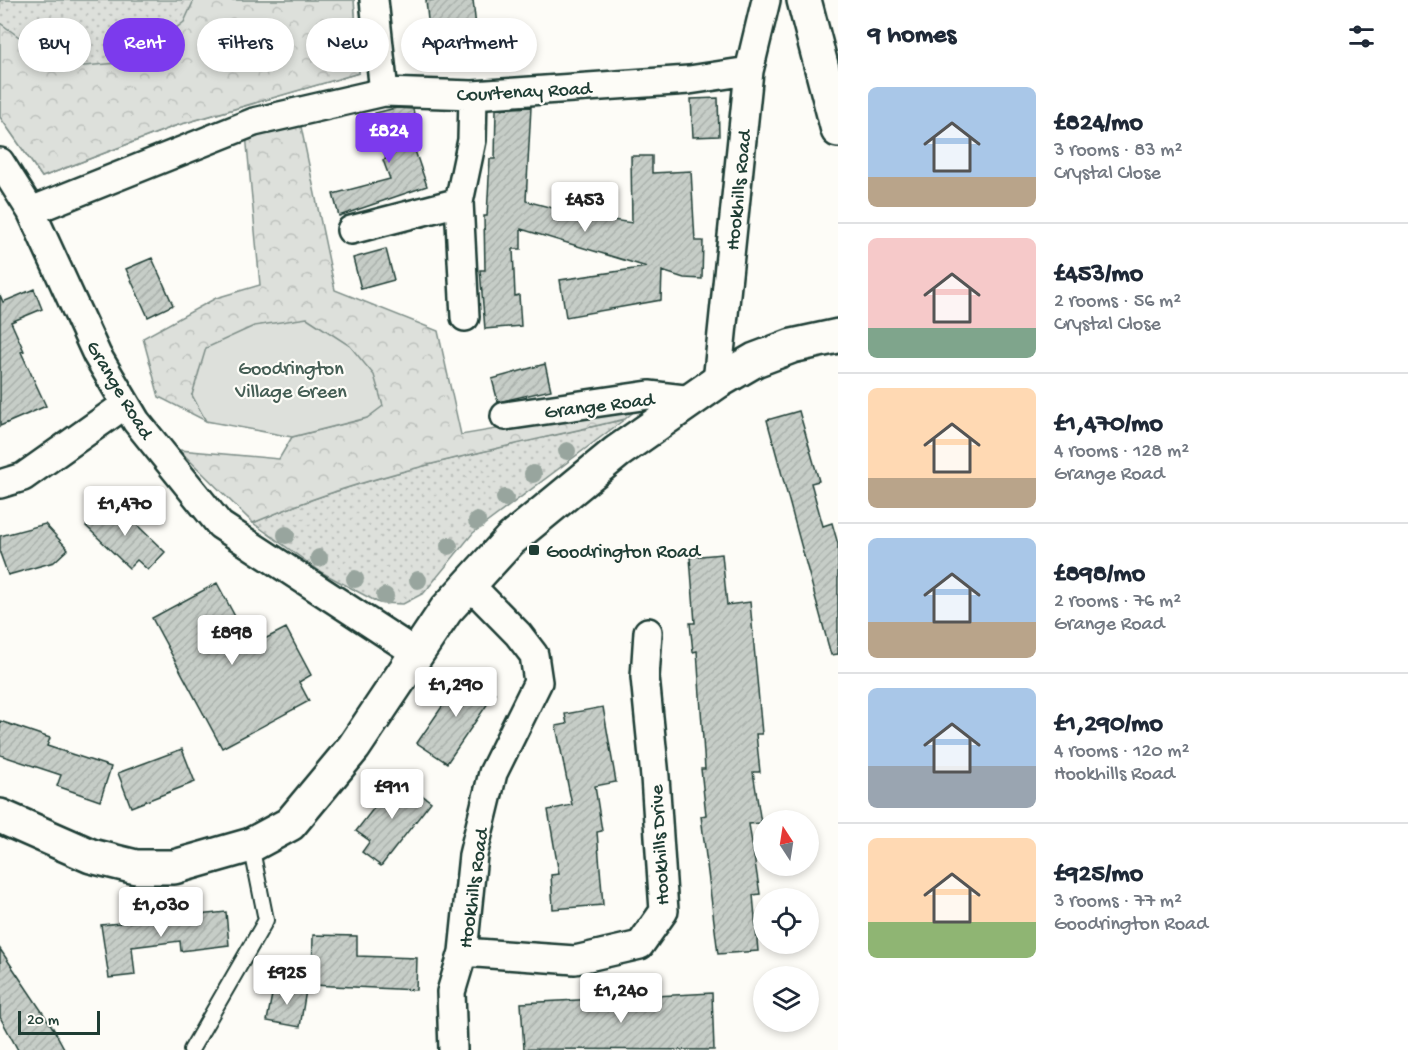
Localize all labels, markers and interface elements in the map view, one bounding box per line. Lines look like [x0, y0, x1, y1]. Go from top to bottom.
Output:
chip: Buy [18, 18, 91, 72]
chip: Rent [103, 18, 185, 72]
chip: Filters [197, 18, 294, 72]
chip: New [306, 18, 389, 72]
chip: Apartment [401, 18, 537, 72]
icon: filters [1345, 20, 1378, 53]
text: 9 homes [868, 21, 956, 52]
street label: Courtenay Road [456, 78, 594, 109]
text: £824/mo [1054, 109, 1143, 140]
icon: home [916, 111, 988, 183]
pin: £824 [353, 113, 425, 164]
text: £824 [369, 121, 409, 144]
street label: Hookhills Road [723, 127, 758, 252]
text: 3 rooms · 83 m² [1054, 140, 1182, 163]
text: Crystal Close [1054, 163, 1161, 186]
pin: £453 [549, 182, 621, 233]
text: £453 [565, 190, 605, 213]
text: £453/mo [1054, 260, 1143, 291]
icon: home [916, 262, 988, 334]
text: 2 rooms · 56 m² [1054, 291, 1181, 314]
text: Crystal Close [1054, 314, 1161, 337]
street label: Grange Road [80, 338, 157, 446]
park label: Goodrington Village Green [234, 359, 347, 405]
street label: Grange Road [543, 389, 658, 426]
text: £1,470/mo [1054, 410, 1163, 441]
icon: home [916, 412, 988, 484]
text: 4 rooms · 128 m² [1054, 441, 1189, 464]
text: Grange Road [1054, 464, 1164, 487]
pin: £1,470 [76, 486, 174, 537]
text: £1,470 [98, 494, 152, 517]
place label: Goodrington Road [546, 542, 702, 565]
marker: Goodrington Road [527, 543, 541, 557]
text: £898/mo [1054, 560, 1145, 591]
icon: home [916, 562, 988, 634]
text: 2 rooms · 76 m² [1054, 591, 1181, 614]
text: Grange Road [1054, 614, 1164, 637]
pin: £898 [196, 615, 268, 666]
text: £898 [212, 623, 252, 646]
pin: £1,290 [407, 667, 505, 718]
text: £1,290 [429, 675, 483, 698]
text: £1,290/mo [1054, 710, 1163, 741]
icon: home [916, 712, 988, 784]
text: 4 rooms · 120 m² [1054, 741, 1189, 764]
text: Hookhills Road [1054, 764, 1175, 787]
pin: £911 [356, 769, 428, 820]
text: £911 [374, 777, 410, 800]
street label: Hookhills Drive [647, 783, 676, 906]
north arrow [753, 810, 819, 876]
map controls [753, 810, 819, 1032]
street label: Hookhills Road [456, 825, 496, 950]
text: £925/mo [1054, 860, 1143, 891]
icon: home [916, 862, 988, 934]
pin: £1,030 [112, 887, 210, 938]
button: locate [753, 888, 819, 954]
text: 3 rooms · 77 m² [1054, 891, 1182, 914]
text: £1,030 [133, 895, 189, 918]
text: Goodrington Road [1054, 914, 1208, 937]
pin: £925 [251, 955, 323, 1006]
text: £925 [267, 963, 307, 986]
button: layers [753, 966, 819, 1032]
pin: £1,240 [572, 973, 670, 1024]
text: £1,240 [594, 981, 648, 1004]
scale bar [18, 1008, 100, 1036]
text: 20 m [27, 1012, 59, 1031]

